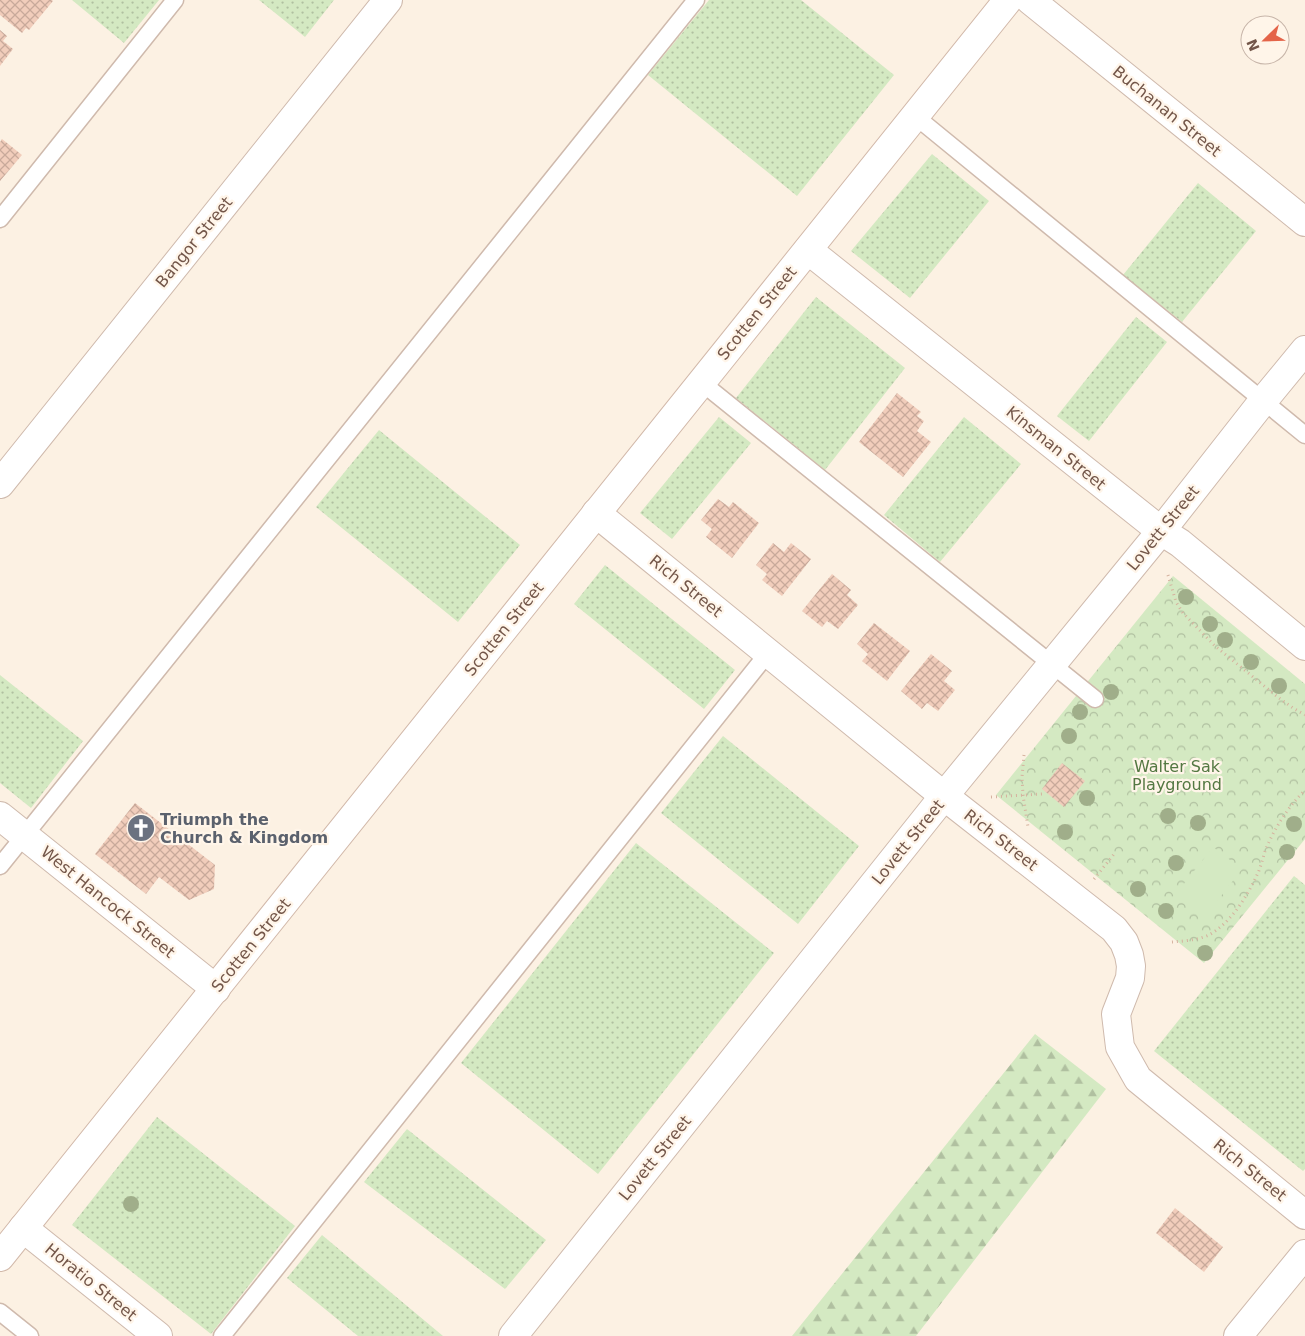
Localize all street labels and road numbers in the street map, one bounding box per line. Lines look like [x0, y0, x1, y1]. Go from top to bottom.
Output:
street label: Buchanan Street [1109, 62, 1225, 160]
street label: Bangor Street [152, 193, 236, 291]
street label: Scotten Street [713, 262, 801, 364]
street label: Kinsman Street [1002, 402, 1110, 494]
street label: Lovett Street [1123, 482, 1203, 574]
street label: Rich Street [646, 551, 726, 621]
street label: Scotten Street [460, 578, 548, 680]
street label: Lovett Street [868, 796, 948, 888]
street label: Rich Street [960, 805, 1042, 875]
street label: West Hancock Street [37, 842, 179, 962]
street label: Scotten Street [207, 894, 295, 996]
street label: Lovett Street [615, 1112, 695, 1204]
street label: Rich Street [1210, 1135, 1290, 1205]
street label: Horatio Street [41, 1239, 141, 1325]

